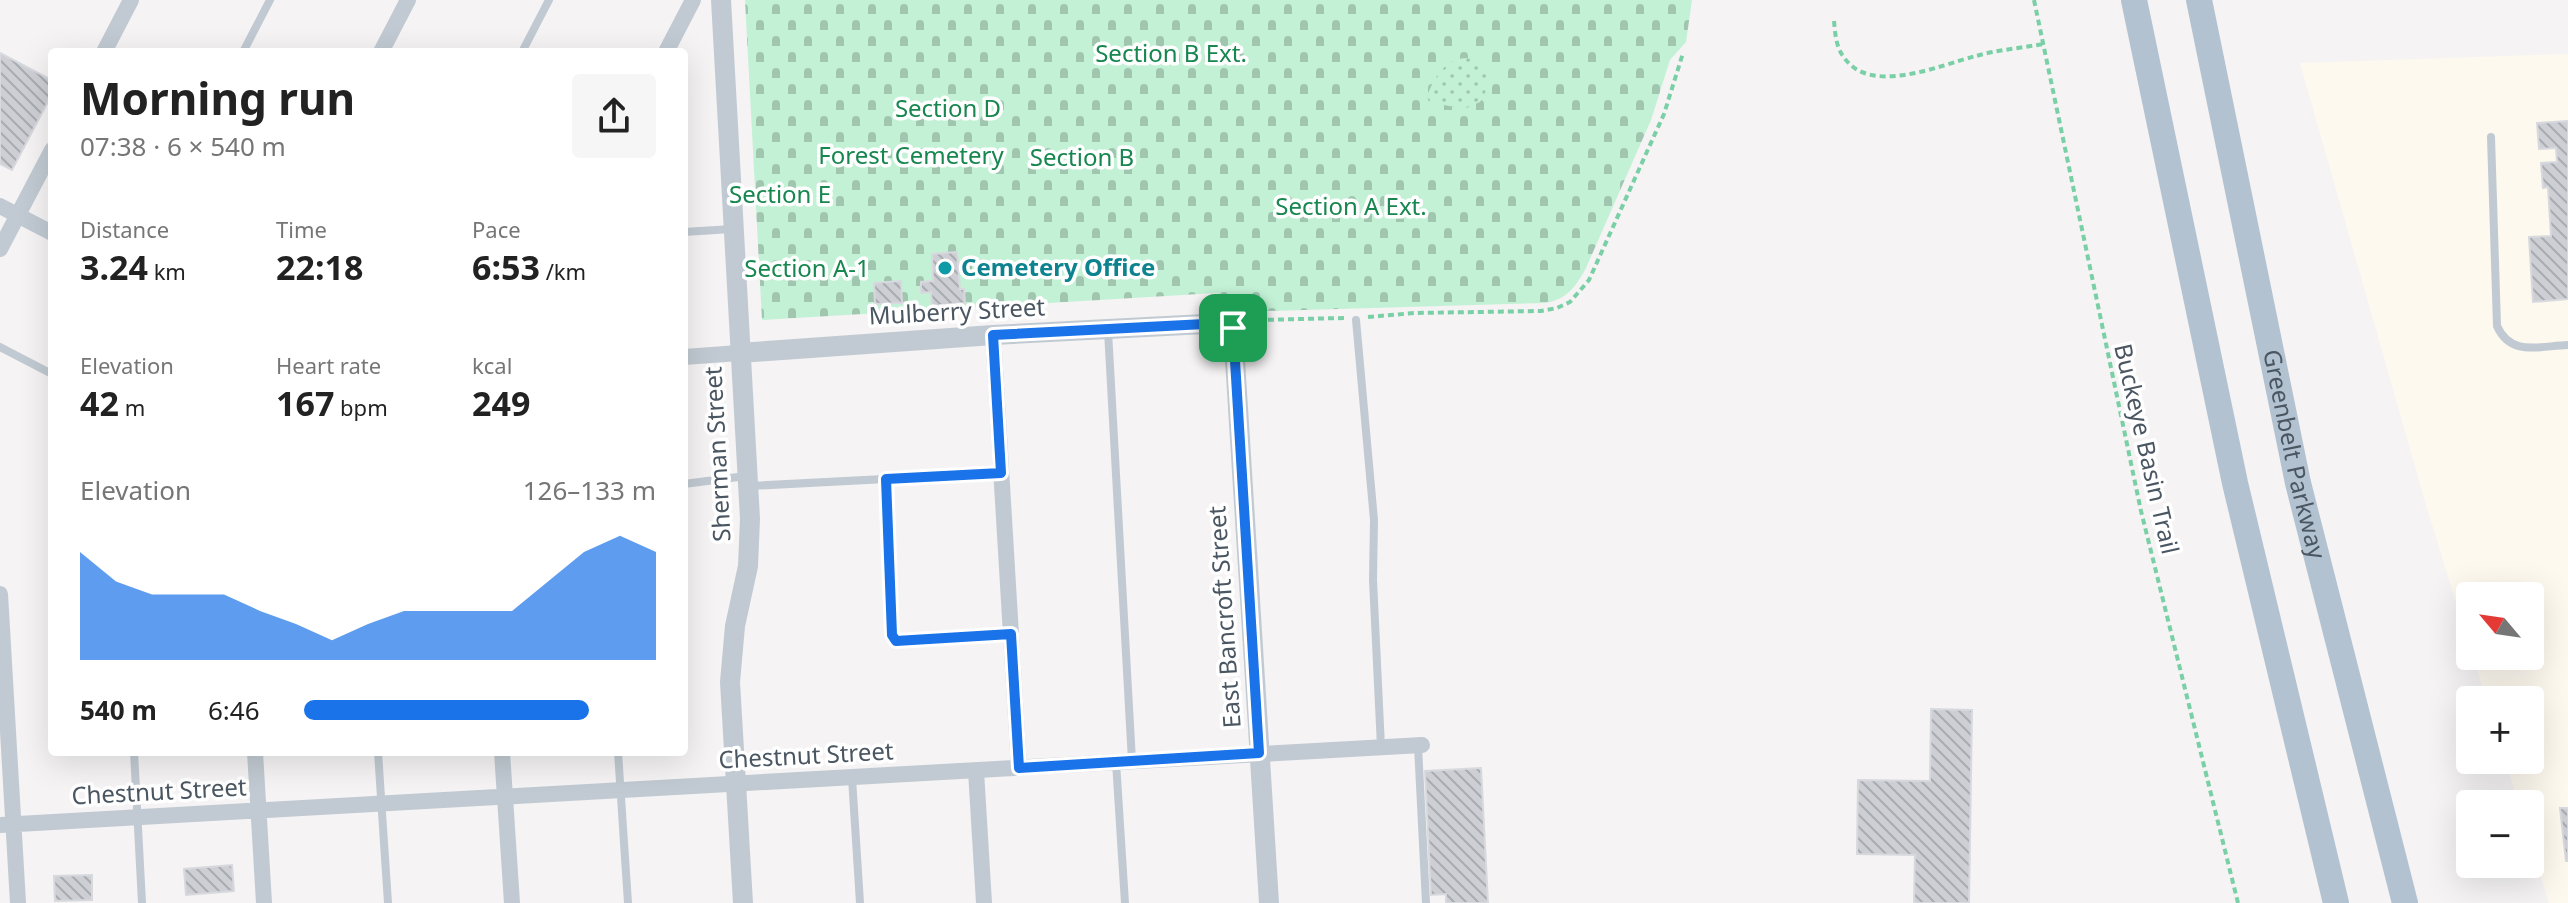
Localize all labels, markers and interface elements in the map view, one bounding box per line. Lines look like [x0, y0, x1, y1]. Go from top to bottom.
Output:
park label: Section B Ext. [1095, 36, 1247, 69]
text: Morning run [80, 68, 355, 128]
button: share [572, 74, 656, 158]
park label: Section D [895, 91, 1001, 124]
text: 07:38 · 6 × 540 m [80, 128, 286, 164]
park label: Forest Cemetery [818, 138, 1004, 171]
park label: Section B [1030, 140, 1134, 173]
park label: Section E [729, 177, 831, 210]
park label: Section A Ext. [1275, 189, 1427, 222]
text: Distance [80, 214, 169, 244]
text: Time [276, 214, 327, 244]
text: Pace [472, 214, 521, 244]
text: 3.24 [80, 244, 148, 290]
text: 22:18 [276, 244, 363, 290]
text: 6:53 [472, 244, 540, 290]
place label: Cemetery Office [961, 250, 1155, 283]
park label: Section A-1 [744, 251, 870, 284]
text: km [148, 256, 186, 286]
text: /km [540, 256, 586, 286]
marker: Cemetery Office [936, 259, 954, 277]
street label: Mulberry Street [868, 289, 1046, 332]
pin [1199, 294, 1267, 362]
icon: arrive [1211, 306, 1255, 350]
street label: Buckeye Basin Trail [2107, 340, 2188, 557]
street label: Greenbelt Parkway [2256, 346, 2335, 563]
text: Elevation [80, 350, 174, 380]
text: Heart rate [276, 350, 381, 380]
text: kcal [472, 350, 512, 380]
street label: Sherman Street [695, 365, 738, 543]
text: 42 [80, 380, 119, 426]
text: 167 [276, 380, 334, 426]
text: 249 [472, 380, 530, 426]
text: m [119, 392, 145, 422]
text: bpm [334, 392, 388, 422]
text: Elevation [80, 472, 191, 508]
text: 126–133 m [523, 472, 656, 508]
street label: East Bancroft Street [1199, 505, 1248, 729]
north arrow [2456, 582, 2544, 670]
map controls [2456, 582, 2544, 878]
button: + [2456, 686, 2544, 774]
text: 540 m [80, 692, 157, 728]
text: 6:46 [208, 692, 260, 728]
street label: Chestnut Street [718, 733, 895, 776]
street label: Chestnut Street [71, 769, 248, 812]
button: − [2456, 790, 2544, 878]

